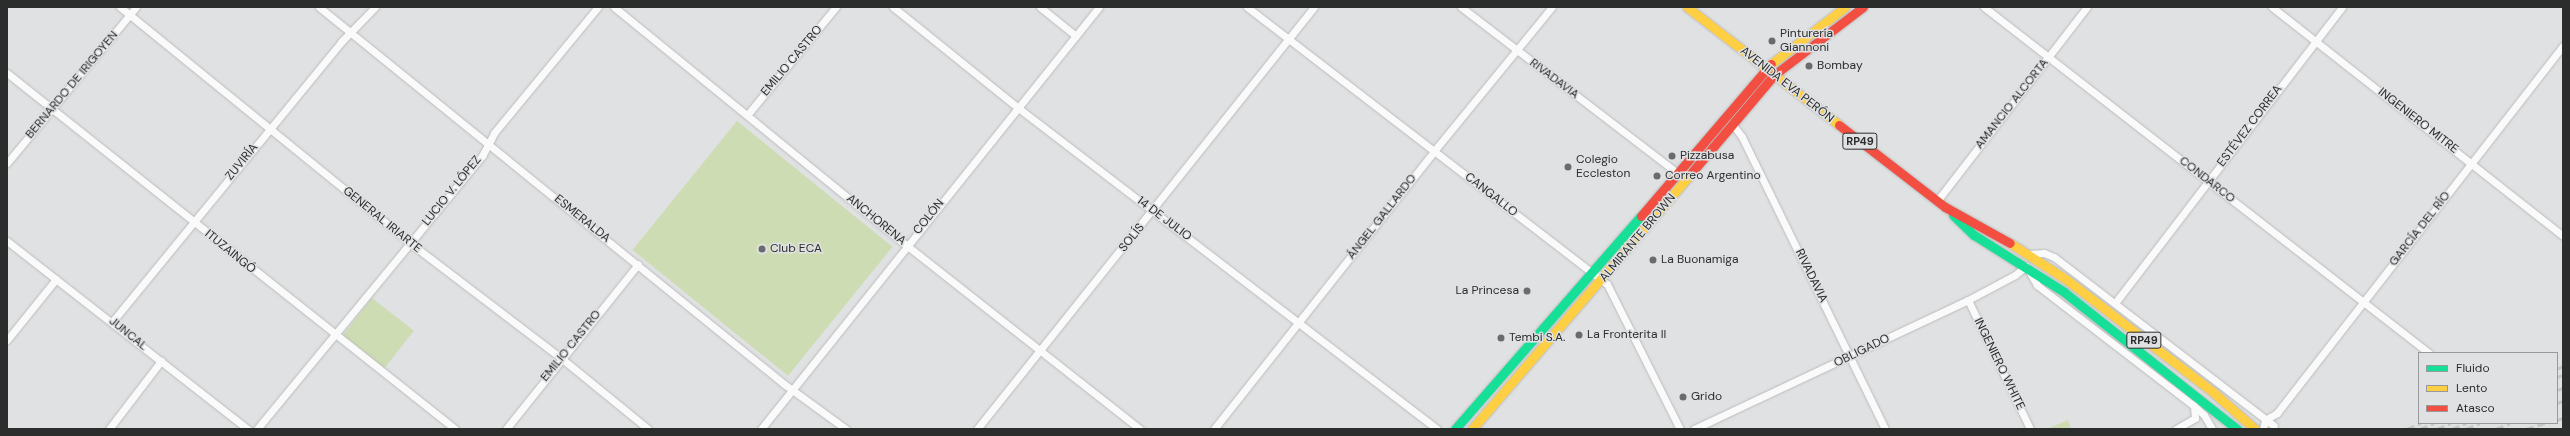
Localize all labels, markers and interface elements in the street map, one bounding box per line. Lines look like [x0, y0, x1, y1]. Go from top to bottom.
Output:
street label: EMILIO CASTRO [758, 23, 826, 99]
place label: Pinturería Giannoni [1780, 27, 1833, 55]
street label: BERNARDO DE IRIGOYEN [23, 28, 121, 142]
marker: Pinturería Giannoni [1767, 36, 1777, 46]
street label: AVENIDA EVA PERÓN [1737, 44, 1837, 126]
street label: RIVADAVIA [1526, 56, 1582, 102]
street label: AMANCIO ALCORTA [1972, 56, 2052, 152]
place label: Bombay [1817, 59, 1863, 73]
marker: Bombay [1804, 61, 1814, 71]
street label: ESTÉVEZ CORREA [2215, 82, 2285, 170]
street label: INGENIERO MITRE [2375, 85, 2461, 157]
road number: RP49 [1842, 132, 1878, 150]
street label: ZUVIRÍA [223, 141, 261, 183]
place label: Pizzabusa [1680, 149, 1734, 163]
marker: Pizzabusa [1667, 151, 1677, 161]
street label: LUCIO V. LÓPEZ [420, 153, 484, 229]
place label: Colegio Eccleston [1576, 153, 1630, 181]
street label: CONDARCO [2176, 154, 2238, 206]
marker: Colegio Eccleston [1563, 162, 1573, 172]
place label: Correo Argentino [1665, 169, 1761, 183]
street label: CANGALLO [1462, 170, 1520, 220]
marker: Correo Argentino [1652, 171, 1662, 181]
street label: ÁNGEL GALLARDO [1344, 172, 1420, 262]
street label: GENERAL IRIARTE [340, 184, 424, 256]
street label: GARCÍA DEL RÍO [2386, 189, 2454, 269]
street label: ALMIRANTE BROWN [1597, 191, 1679, 285]
street label: ESMERALDA [551, 192, 613, 246]
street label: ANCHORENA [843, 192, 909, 248]
street label: 14 DE JULIO [1134, 194, 1194, 244]
street label: COLÓN [910, 197, 948, 237]
street label: SOLÍS [1116, 221, 1148, 255]
street label: ITUZAINGÓ [202, 227, 258, 277]
place label: Club ECA [770, 242, 822, 256]
marker: Club ECA [757, 244, 767, 254]
street label: RIVADAVIA [1792, 247, 1830, 305]
place label: La Buonamiga [1661, 253, 1738, 267]
marker: La Buonamiga [1648, 255, 1658, 265]
place label: La Princesa [1456, 284, 1519, 298]
marker: La Princesa [1522, 286, 1532, 296]
street label: EMILIO CASTRO [538, 307, 604, 385]
street label: JUNCAL [106, 314, 150, 354]
street label: INGENIERO WHITE [1970, 316, 2028, 412]
place label: La Fronterita II [1587, 328, 1666, 342]
marker: La Fronterita II [1574, 330, 1584, 340]
place label: Tembi S.A. [1509, 331, 1565, 345]
street label: OBLIGADO [1832, 331, 1892, 371]
road number: RP49 [2126, 331, 2162, 349]
marker: Tembi S.A. [1496, 333, 1506, 343]
legend [2418, 352, 2558, 424]
text: Fluido [2456, 360, 2490, 376]
text: Lento [2456, 380, 2487, 396]
place label: Grido [1691, 390, 1722, 404]
marker: Grido [1678, 392, 1688, 402]
text: Atasco [2456, 400, 2495, 416]

